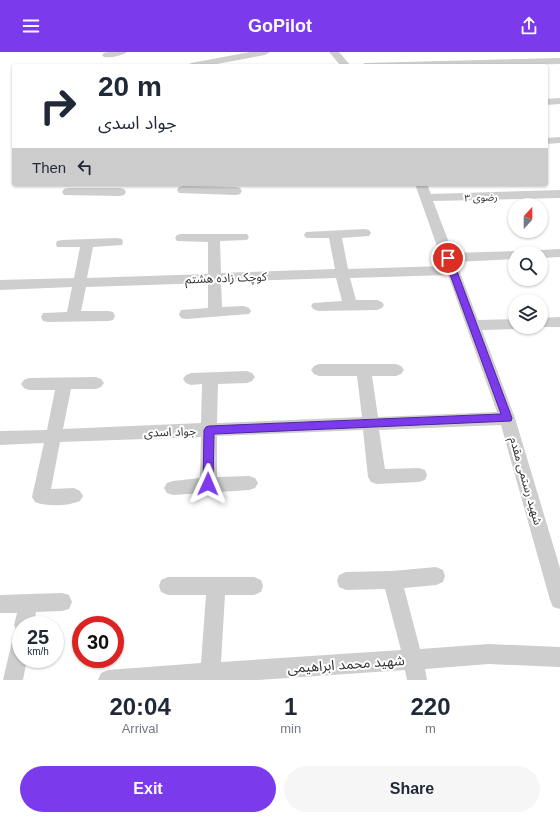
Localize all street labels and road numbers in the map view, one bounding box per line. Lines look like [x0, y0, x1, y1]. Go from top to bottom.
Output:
street label: رضوی ۳ [464, 191, 498, 205]
street label: کوچک زاده هشتم [185, 270, 268, 288]
street label: جواد اسدی [144, 424, 196, 440]
street label: شهید رستمی مقدم [505, 435, 545, 527]
street label: شهید محمد ابراهیمی [287, 652, 405, 677]

